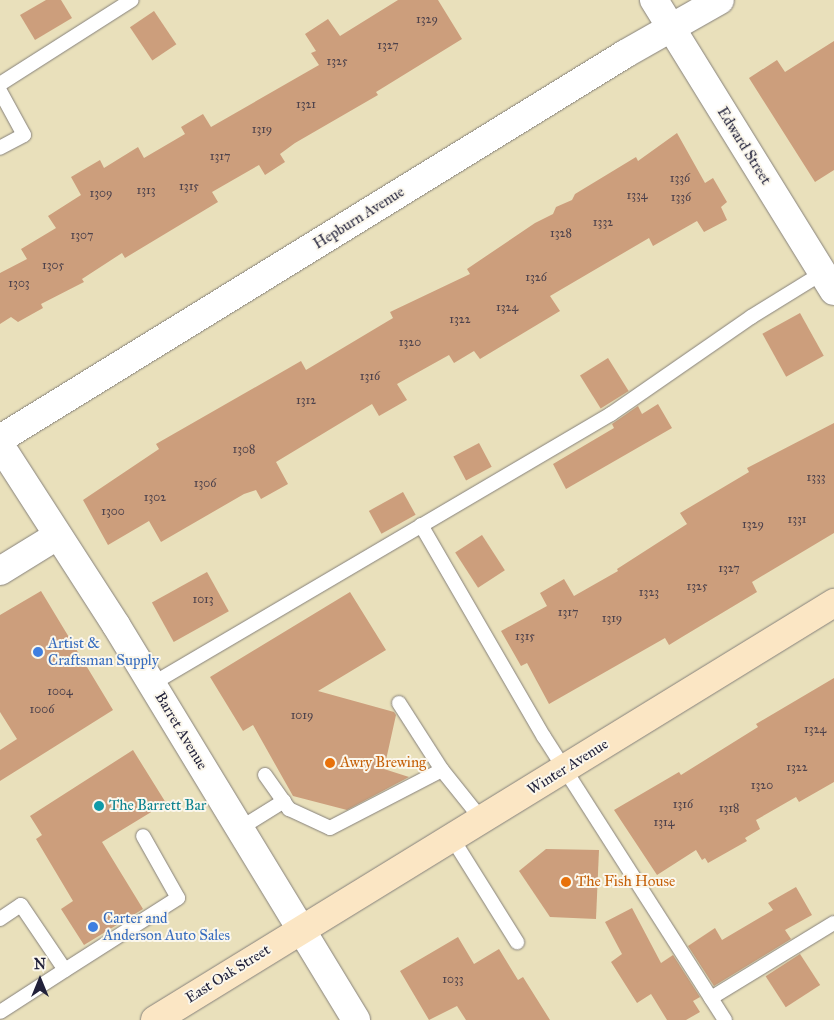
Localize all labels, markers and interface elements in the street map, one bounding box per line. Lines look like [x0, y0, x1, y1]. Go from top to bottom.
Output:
house number: 1329 [416, 13, 438, 27]
house number: 1327 [377, 39, 399, 53]
house number: 1325 [327, 55, 347, 69]
house number: 1321 [296, 98, 316, 112]
street label: Edward Street [713, 104, 775, 188]
house number: 1319 [252, 123, 272, 137]
house number: 1317 [210, 150, 230, 164]
house number: 1336 [670, 172, 690, 186]
house number: 1315 [179, 180, 199, 194]
street label: Hepburn Avenue [310, 183, 408, 253]
house number: 1313 [136, 184, 156, 198]
house number: 1309 [90, 187, 112, 201]
house number: 1334 [626, 189, 648, 203]
house number: 1336 [671, 191, 691, 205]
house number: 1332 [593, 216, 613, 230]
house number: 1328 [550, 227, 572, 241]
house number: 1307 [71, 229, 93, 243]
house number: 1305 [42, 259, 64, 273]
house number: 1326 [525, 271, 547, 285]
house number: 1303 [8, 277, 30, 291]
house number: 1324 [496, 301, 518, 315]
house number: 1322 [449, 313, 471, 327]
house number: 1320 [399, 336, 421, 350]
house number: 1316 [360, 370, 380, 384]
house number: 1312 [296, 394, 316, 408]
house number: 1308 [233, 443, 255, 457]
house number: 1333 [806, 471, 826, 485]
house number: 1306 [194, 477, 216, 491]
house number: 1302 [144, 491, 166, 505]
house number: 1300 [101, 505, 125, 519]
house number: 1331 [787, 513, 807, 527]
house number: 1329 [742, 518, 764, 532]
house number: 1327 [718, 562, 740, 576]
house number: 1325 [687, 580, 707, 594]
house number: 1323 [639, 586, 659, 600]
house number: 1013 [192, 593, 214, 607]
house number: 1317 [558, 606, 578, 620]
house number: 1319 [602, 612, 622, 626]
house number: 1315 [515, 630, 535, 644]
place label: Artist & Craftsman Supply [48, 634, 159, 669]
marker: Artist & Craftsman Supply [32, 646, 44, 658]
house number: 1004 [47, 685, 73, 699]
street label: Barret Avenue [151, 689, 211, 773]
house number: 1006 [30, 703, 54, 717]
house number: 1019 [291, 709, 313, 723]
house number: 1324 [804, 723, 826, 737]
street label: Winter Avenue [524, 735, 612, 799]
place label: Awry Brewing [340, 754, 426, 772]
marker: Awry Brewing [324, 757, 336, 769]
house number: 1322 [786, 761, 808, 775]
house number: 1320 [751, 779, 773, 793]
place label: The Barrett Bar [109, 797, 206, 815]
house number: 1316 [673, 798, 693, 812]
marker: The Barrett Bar [93, 800, 105, 812]
house number: 1318 [719, 802, 739, 816]
house number: 1314 [654, 816, 674, 830]
place label: The Fish House [576, 873, 675, 891]
marker: The Fish House [560, 876, 572, 888]
place label: Carter and Anderson Auto Sales [103, 909, 230, 944]
marker: Carter and Anderson Auto Sales [87, 921, 99, 933]
street label: East Oak Street [182, 941, 274, 1007]
north arrow [15, 955, 65, 1005]
text: N [34, 956, 46, 973]
house number: 1033 [442, 973, 464, 987]

